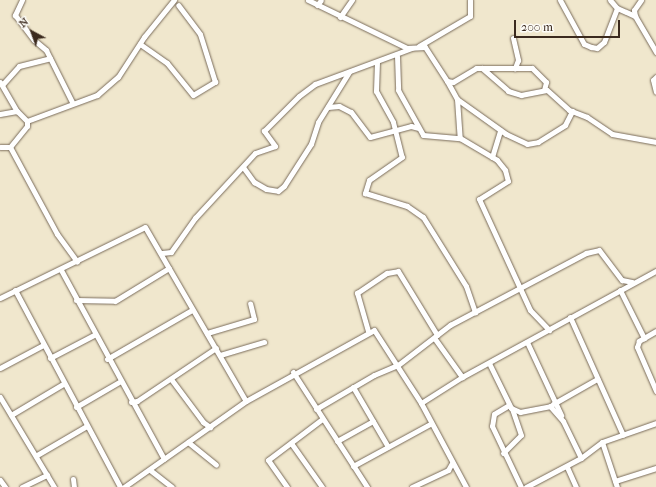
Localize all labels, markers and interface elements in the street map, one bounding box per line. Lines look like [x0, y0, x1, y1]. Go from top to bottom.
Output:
north arrow [12, 12, 52, 52]
scale bar [516, 12, 622, 38]
text: N [16, 15, 31, 30]
text: 200 m [521, 20, 553, 34]

